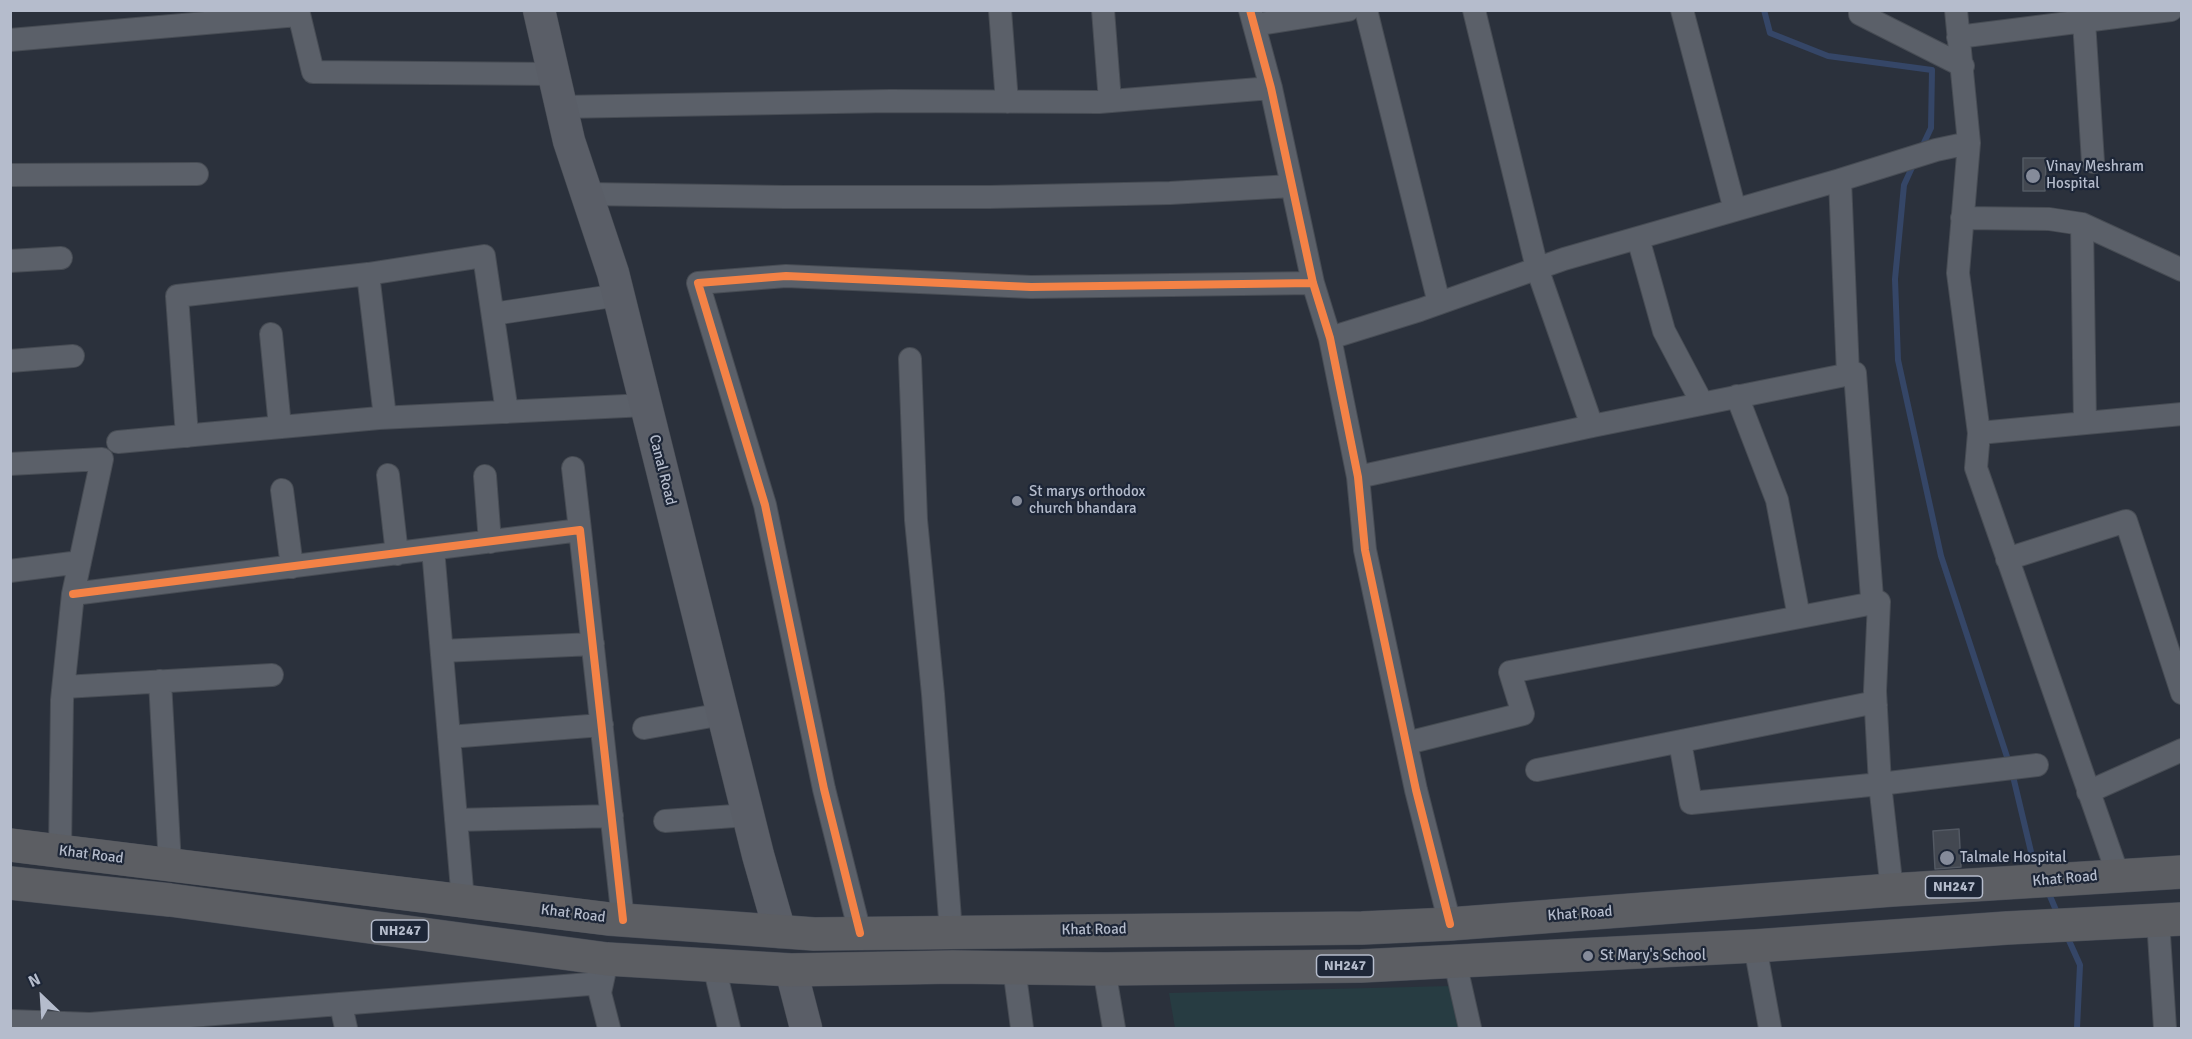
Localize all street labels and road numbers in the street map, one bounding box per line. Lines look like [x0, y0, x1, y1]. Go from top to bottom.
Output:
street label: Canal Road [645, 433, 679, 507]
street label: Khat Road [58, 842, 124, 868]
street label: Khat Road [2032, 867, 2098, 891]
road number: NH247 [1926, 876, 1982, 898]
street label: Khat Road [540, 901, 606, 927]
street label: Khat Road [1547, 903, 1613, 925]
road number: NH247 [372, 920, 428, 942]
street label: Khat Road [1061, 920, 1127, 940]
road number: NH247 [1316, 955, 1374, 977]

